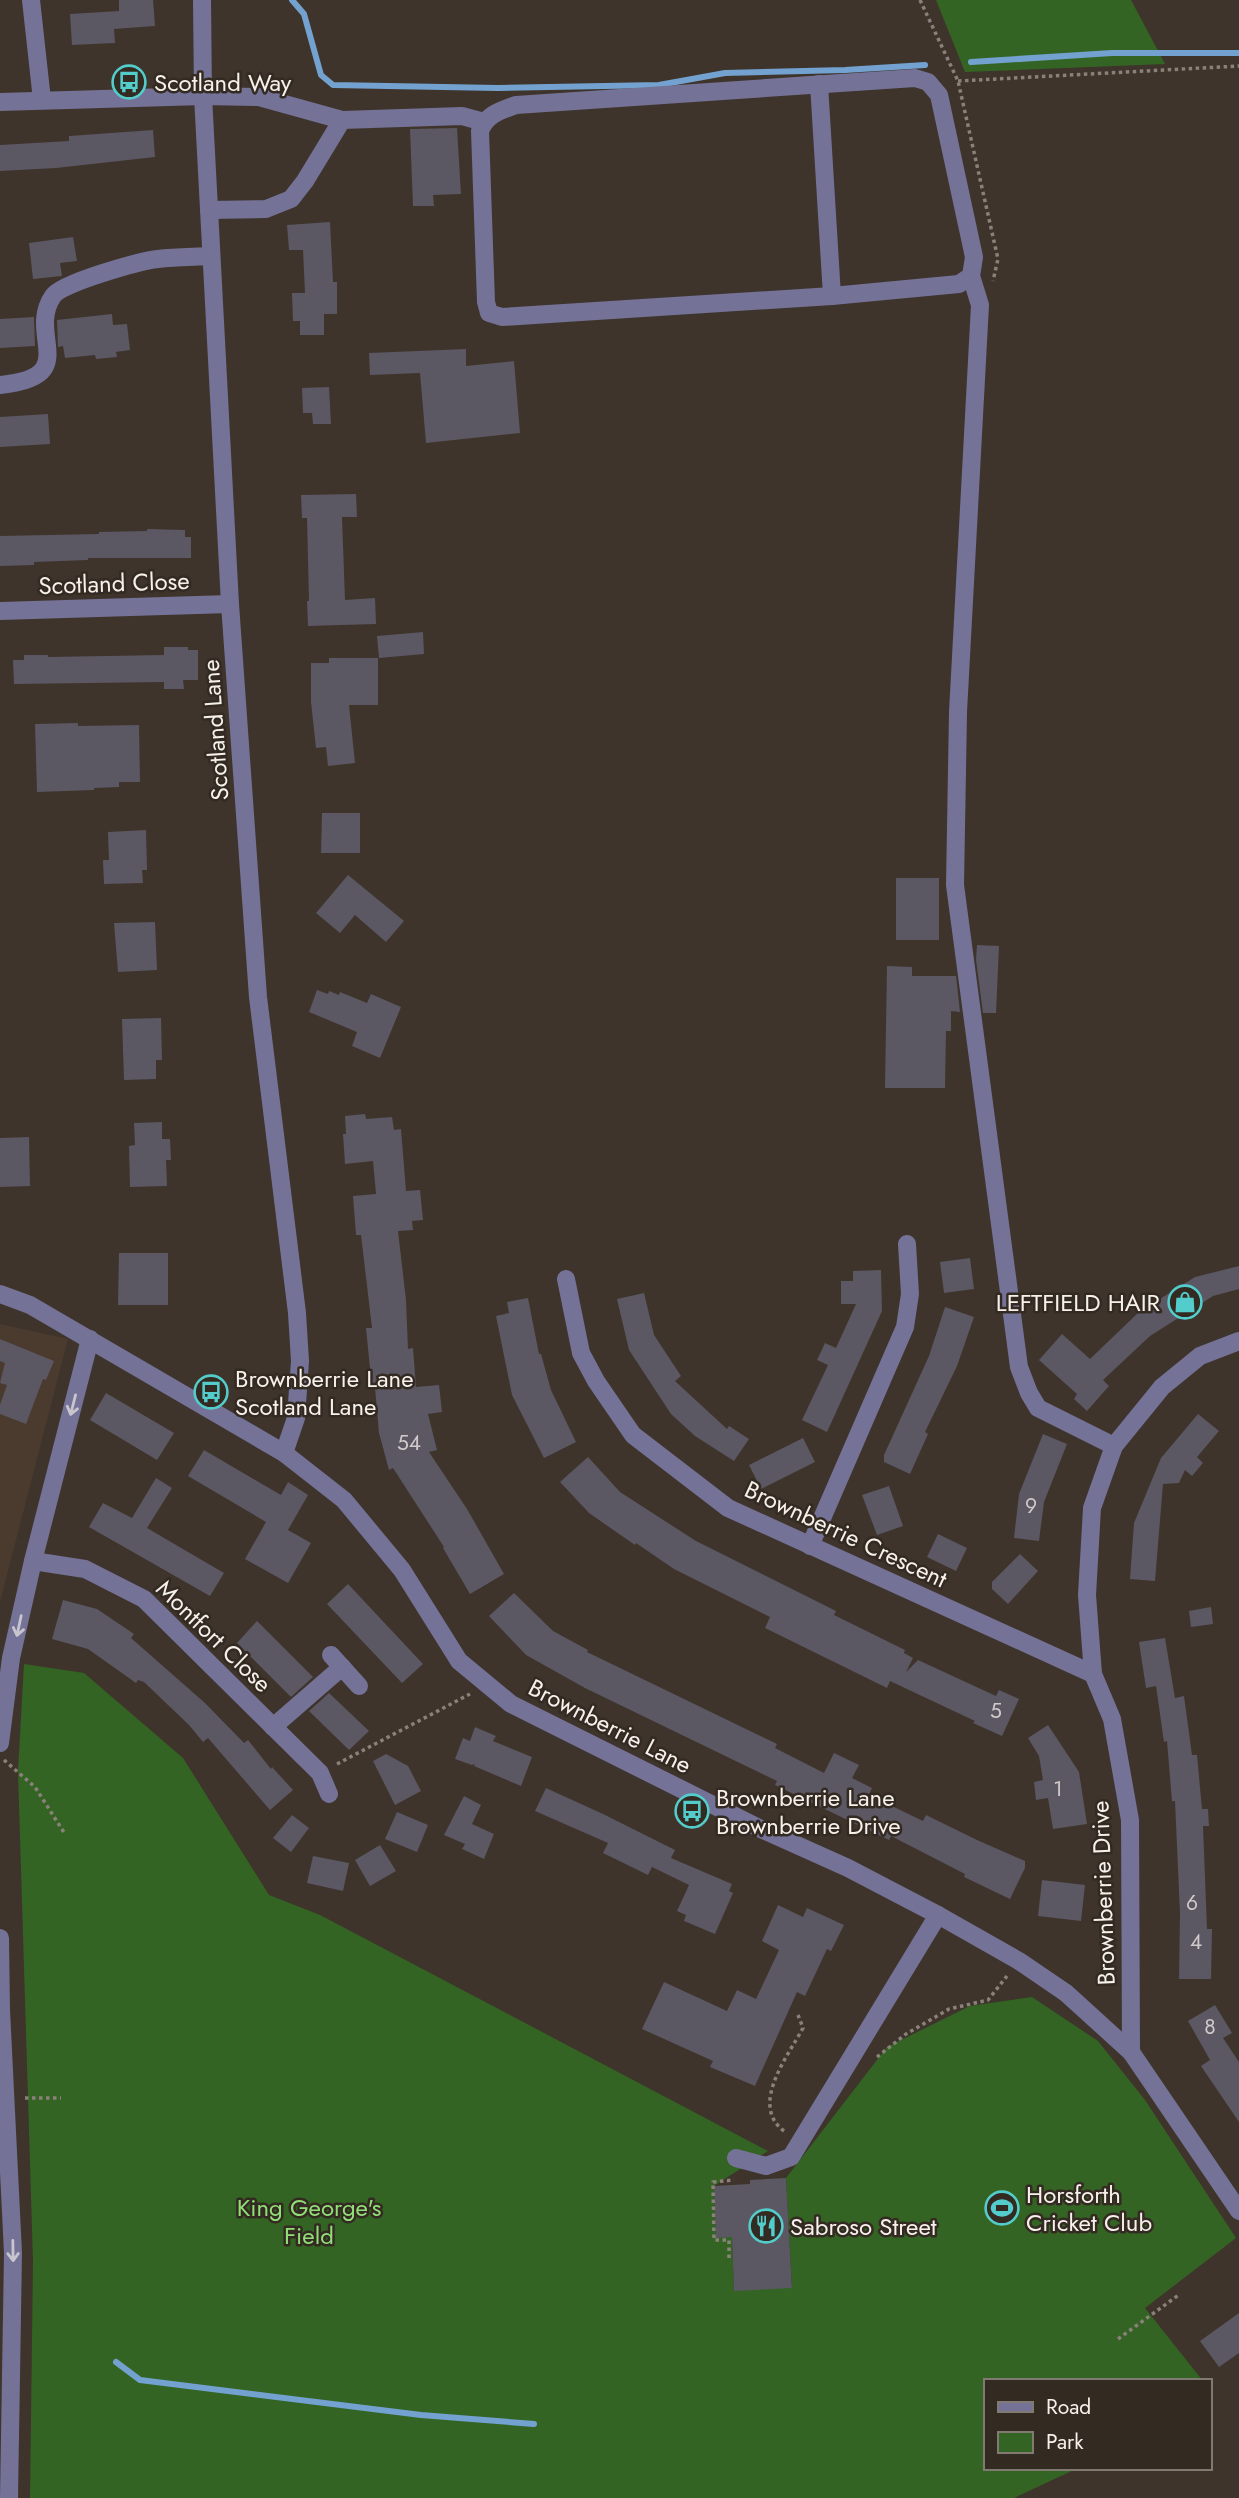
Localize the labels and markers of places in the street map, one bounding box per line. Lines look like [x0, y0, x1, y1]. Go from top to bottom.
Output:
bus stop icon: Scotland Way [110, 63, 148, 101]
place label: Scotland Way [154, 65, 292, 100]
shop icon: LEFTFIELD HAIR [1166, 1283, 1204, 1321]
place label: LEFTFIELD HAIR [996, 1285, 1161, 1320]
place label: Brownberrie Lane Scotland Lane [235, 1361, 414, 1424]
bus stop icon: Brownberrie Lane Scotland Lane [192, 1373, 230, 1411]
place label: Brownberrie Lane Brownberrie Drive [716, 1780, 901, 1843]
bus stop icon: Brownberrie Lane Brownberrie Drive [673, 1792, 711, 1830]
place label: Horsforth Cricket Club [1026, 2177, 1152, 2240]
sports icon: Horsforth Cricket Club [983, 2189, 1021, 2227]
restaurant icon: Sabroso Street [747, 2207, 785, 2245]
place label: Sabroso Street [790, 2209, 937, 2244]

